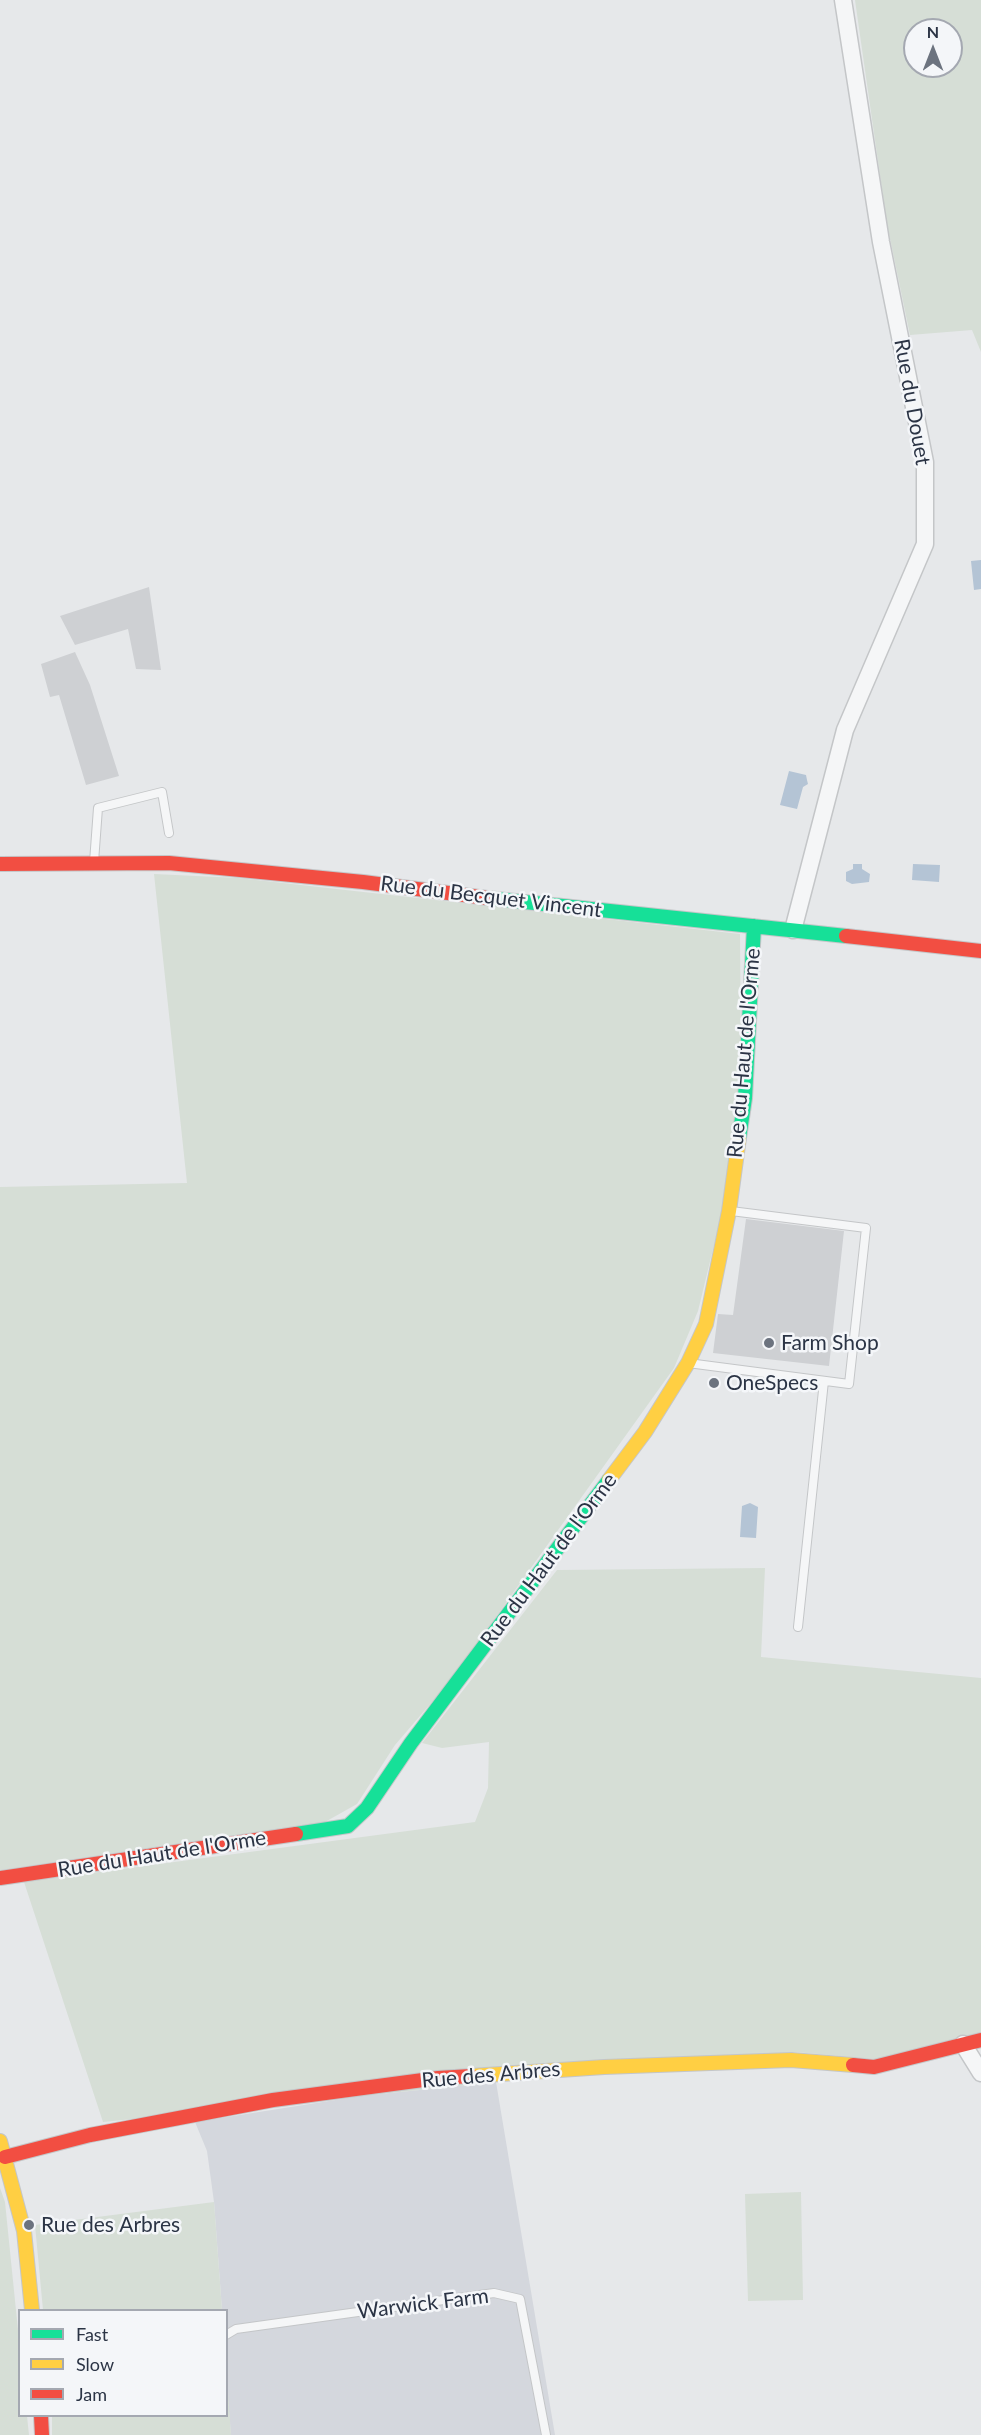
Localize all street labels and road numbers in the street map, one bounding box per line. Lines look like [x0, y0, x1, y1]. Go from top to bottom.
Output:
street label: Rue du Douet [889, 337, 935, 467]
street label: Rue du Becquet Vincent [379, 871, 603, 923]
street label: Rue du Haut de l'Orme [722, 947, 766, 1159]
street label: Rue du Haut de l'Orme [476, 1468, 622, 1652]
street label: Rue du Haut de l'Orme [56, 1825, 268, 1883]
street label: Rue des Arbres [421, 2056, 561, 2094]
street label: Warwick Farm [356, 2283, 490, 2325]

